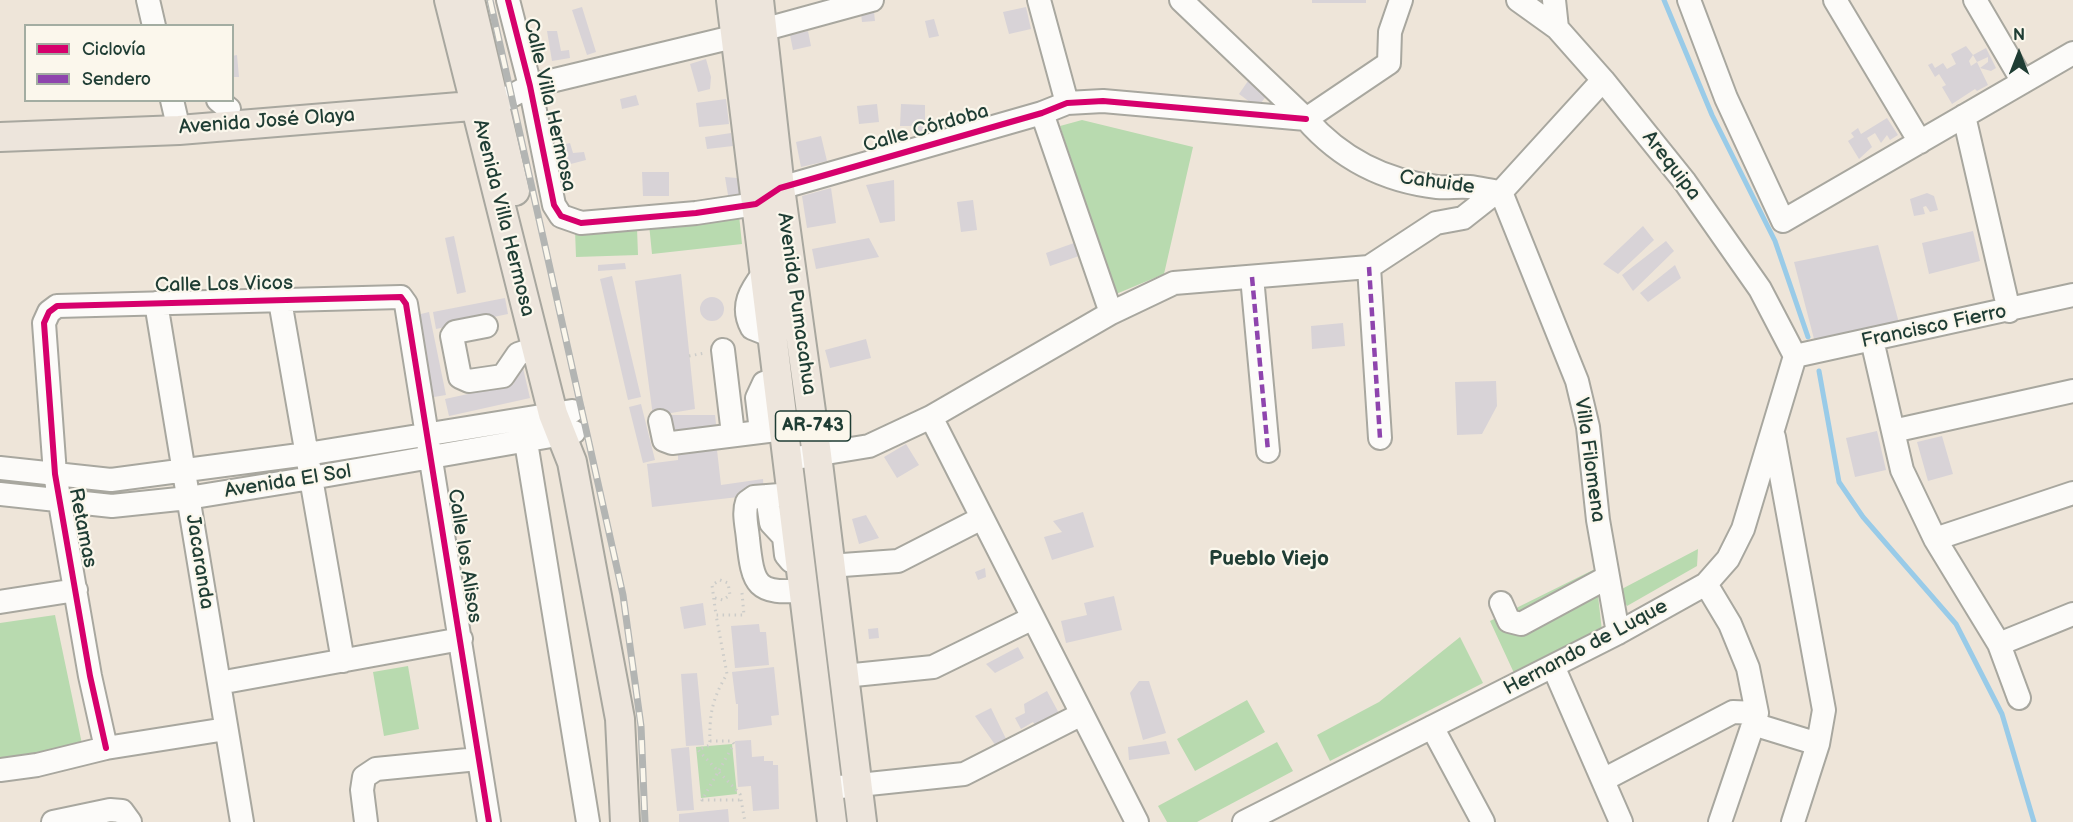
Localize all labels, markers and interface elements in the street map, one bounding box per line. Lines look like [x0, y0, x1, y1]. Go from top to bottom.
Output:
street label: Calle Villa Hermosa [517, 16, 581, 194]
legend [24, 24, 234, 102]
north arrow [1989, 24, 2049, 84]
text: N [2013, 26, 2025, 45]
text: Ciclovía [82, 39, 146, 60]
text: Sendero [82, 69, 151, 90]
street label: Calle Córdoba [860, 100, 992, 158]
street label: Avenida José Olaya [178, 104, 356, 140]
street label: Avenida Villa Hermosa [467, 117, 539, 319]
street label: Arequipa [1637, 127, 1705, 205]
street label: Cahuide [1398, 166, 1476, 200]
street label: Avenida Pumacahua [771, 211, 821, 397]
street label: Calle Los Vicos [155, 272, 293, 298]
street label: Francisco Fierro [1859, 300, 2009, 354]
street label: Villa Filomena [1568, 396, 1610, 524]
road number: AR-743 [776, 411, 850, 441]
street label: Avenida El Sol [223, 460, 353, 504]
street label: Retamas [63, 486, 101, 570]
street label: Calle los Alisos [442, 487, 486, 625]
street label: Jacaranda [180, 513, 218, 611]
district label: Pueblo Viejo [1209, 547, 1329, 573]
street label: Hernando de Luque [1500, 595, 1672, 701]

